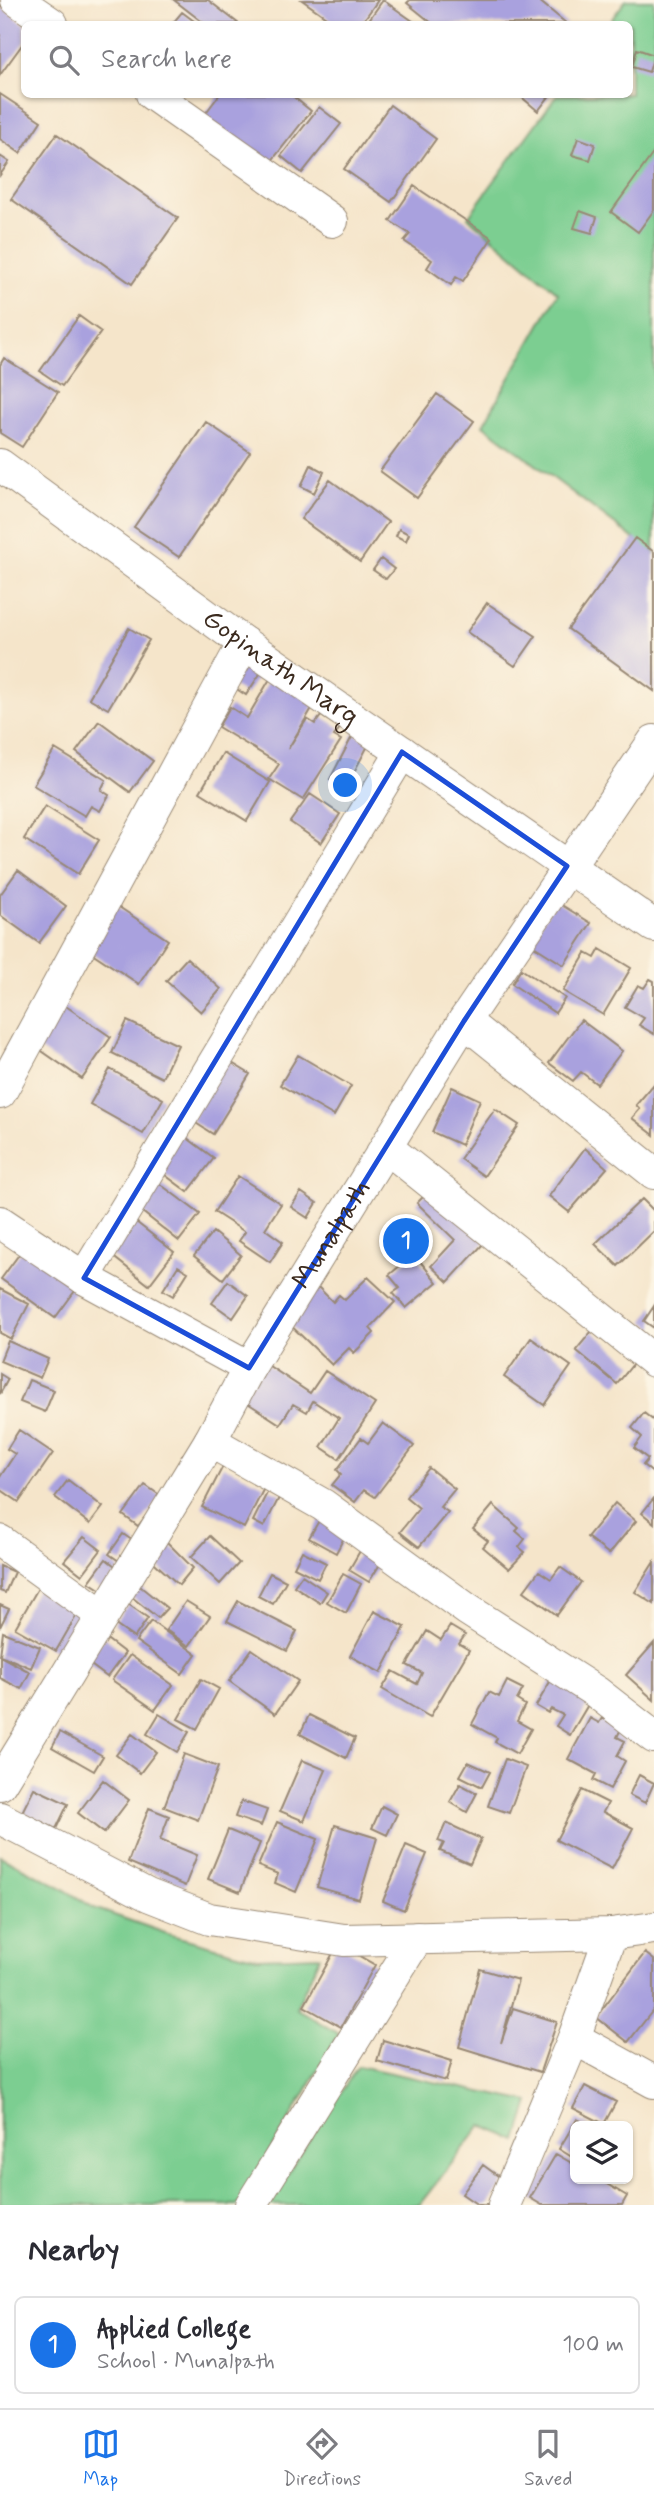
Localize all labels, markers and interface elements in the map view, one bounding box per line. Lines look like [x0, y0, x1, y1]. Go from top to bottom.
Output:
search box [21, 21, 633, 98]
icon: search [45, 41, 83, 79]
text: Search here [101, 43, 232, 77]
street label: Gopinath Marg [195, 600, 366, 737]
your location [328, 768, 362, 802]
street label: Munalpath [284, 1173, 380, 1296]
pin: 1 [383, 1215, 429, 1267]
map controls [570, 2121, 633, 2184]
button: layers [570, 2121, 633, 2184]
text: Nearby [28, 2231, 119, 2270]
text: Applied College [97, 2313, 251, 2347]
text: 1 [48, 2330, 58, 2360]
text: 100 m [562, 2330, 624, 2360]
text: School · Munalpath [97, 2347, 275, 2377]
tab: Map [82, 2425, 120, 2492]
tab: Directions [283, 2425, 361, 2492]
tab: Saved [524, 2425, 572, 2492]

